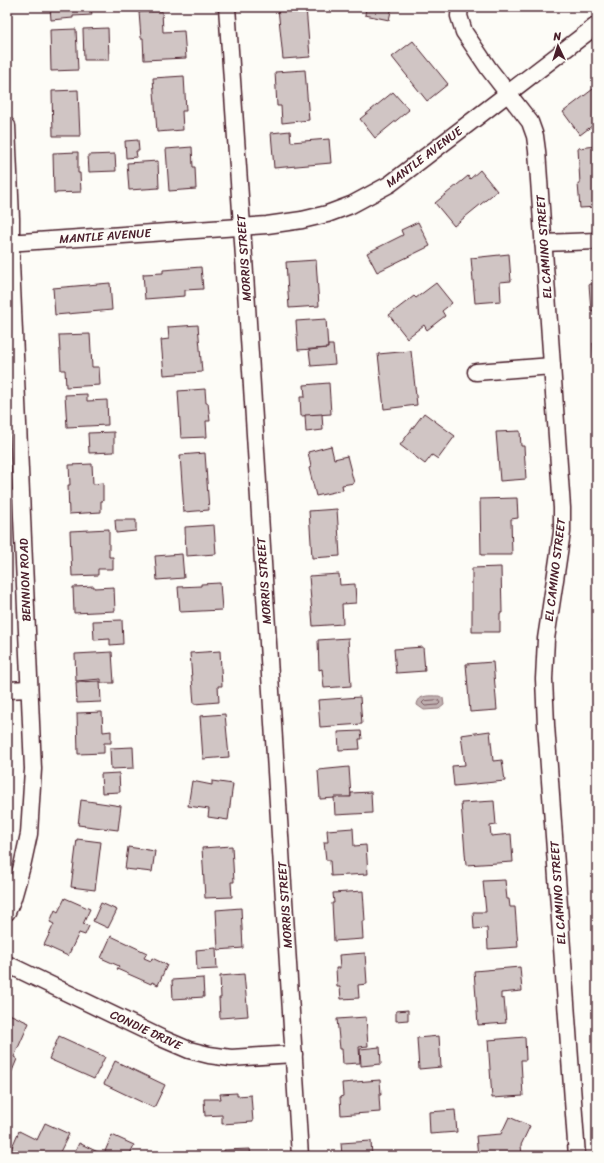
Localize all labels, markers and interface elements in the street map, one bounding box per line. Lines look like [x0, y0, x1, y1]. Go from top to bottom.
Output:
north arrow [538, 26, 578, 66]
text: N [552, 27, 562, 46]
street label: MANTLE AVENUE [381, 120, 468, 193]
street label: EL CAMINO STREET [529, 194, 559, 299]
street label: MORRIS STREET [230, 213, 258, 302]
street label: MANTLE AVENUE [58, 222, 153, 250]
street label: EL CAMINO STREET [538, 517, 572, 623]
street label: MORRIS STREET [250, 536, 278, 625]
street label: BENNION ROAD [13, 538, 37, 622]
street label: EL CAMINO STREET [543, 840, 573, 945]
street label: MORRIS STREET [271, 860, 299, 949]
street label: CONDIE DRIVE [106, 1004, 187, 1057]

